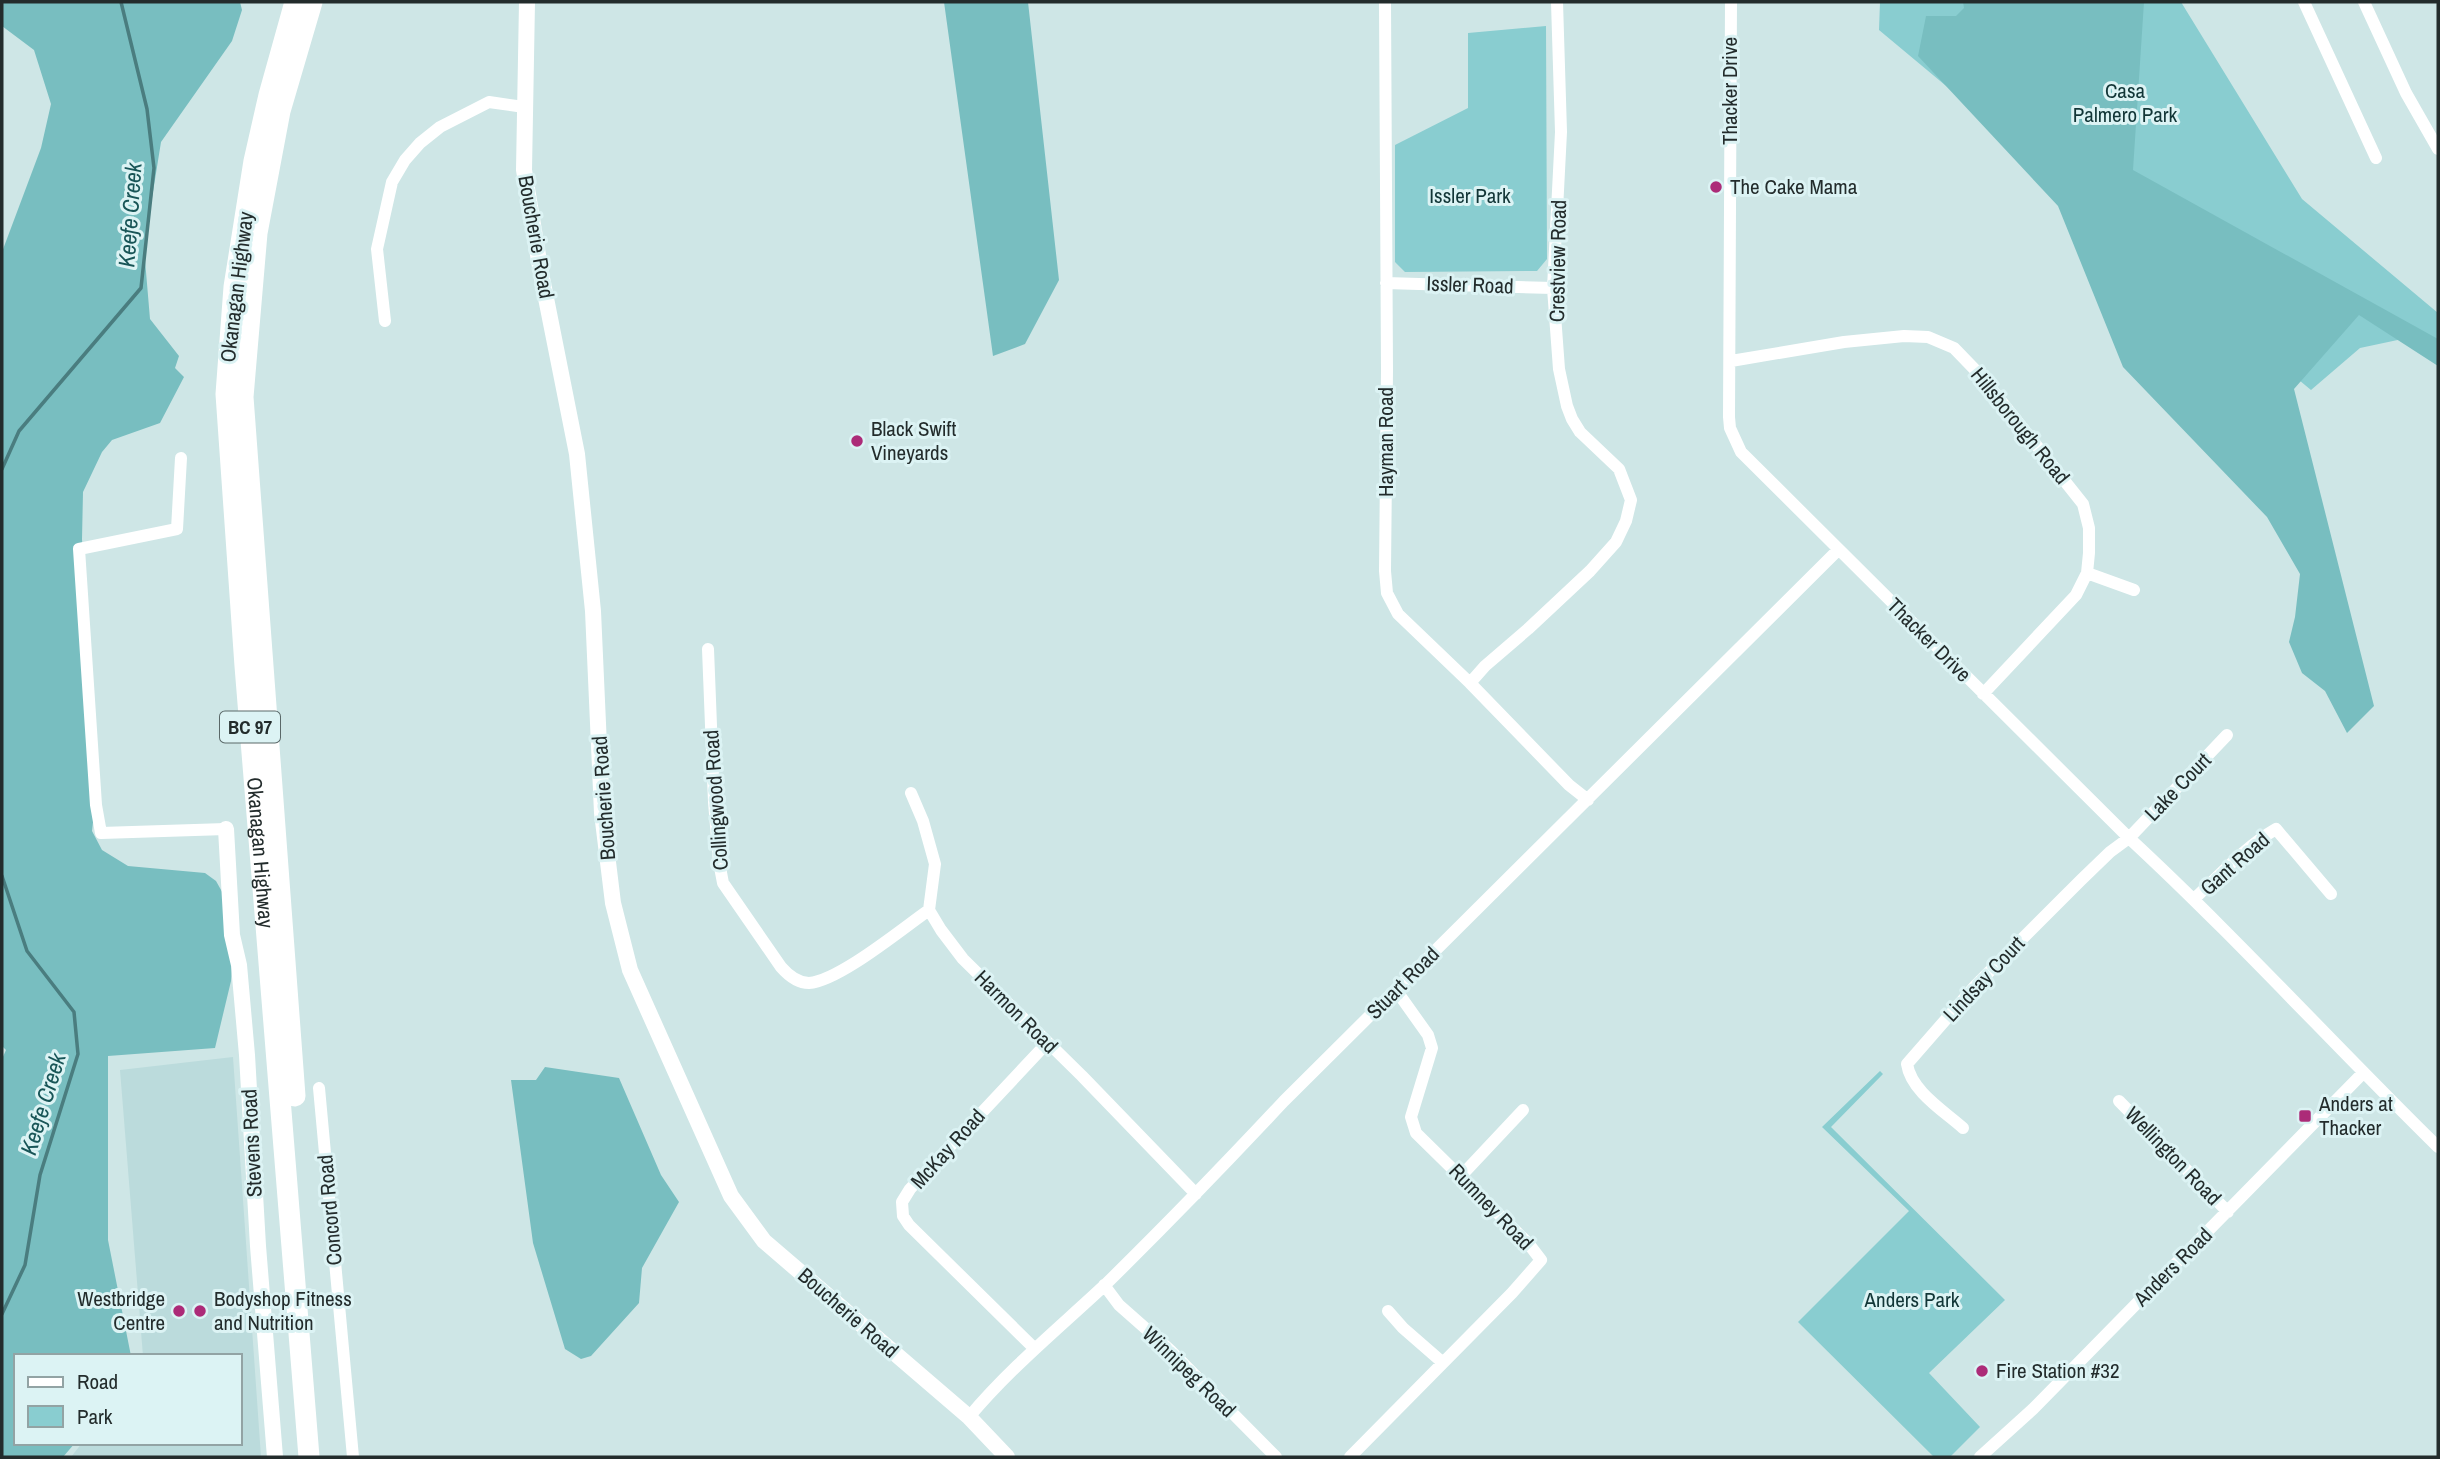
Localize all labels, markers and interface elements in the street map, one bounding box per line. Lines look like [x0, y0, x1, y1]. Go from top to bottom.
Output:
street label: Thacker Drive [1715, 37, 1744, 145]
park label: Casa Palmero Park [2073, 76, 2178, 129]
water label: Keefe Creek [110, 160, 149, 268]
place label: The Cake Mama [1730, 172, 1858, 201]
street label: Boucherie Road [511, 173, 562, 301]
marker: The Cake Mama [1708, 179, 1724, 195]
park label: Issler Park [1429, 181, 1511, 210]
street label: Crestview Road [1542, 199, 1573, 322]
street label: Okanagan Highway [213, 210, 260, 364]
street label: Issler Road [1426, 268, 1514, 301]
street label: Hillsborough Road [1964, 361, 2077, 490]
street label: Hayman Road [1371, 387, 1400, 497]
place label: Black Swift Vineyards [871, 414, 956, 467]
marker: Black Swift Vineyards [849, 433, 865, 449]
street label: Thacker Drive [1881, 591, 1978, 688]
road number: BC 97 [220, 712, 280, 742]
street label: Collingwood Road [696, 729, 735, 871]
street label: Boucherie Road [585, 735, 622, 861]
street label: Lake Court [2138, 746, 2217, 827]
street label: Okanagan Highway [240, 776, 281, 930]
street label: Gant Road [2194, 825, 2276, 902]
street label: Lindsay Court [1936, 929, 2031, 1028]
street label: Stuart Road [1360, 940, 1445, 1025]
street label: Harmon Road [968, 963, 1065, 1060]
water label: Keefe Creek [12, 1048, 73, 1159]
street label: Stevens Road [234, 1088, 269, 1198]
place label: Anders at Thacker [2318, 1089, 2393, 1142]
street label: Wellington Road [2119, 1100, 2228, 1211]
street label: McKay Road [904, 1102, 991, 1195]
marker: Anders at Thacker [2297, 1108, 2313, 1124]
street label: Concord Road [310, 1153, 349, 1267]
street label: Rumney Road [1443, 1157, 1540, 1256]
street label: Anders Road [2126, 1221, 2218, 1313]
street label: Boucherie Road [792, 1261, 905, 1364]
place label: Westbridge Centre [77, 1284, 165, 1337]
place label: Bodyshop Fitness and Nutrition [214, 1284, 352, 1337]
park label: Anders Park [1864, 1285, 1960, 1314]
marker: Westbridge Centre [171, 1303, 187, 1319]
marker: Bodyshop Fitness and Nutrition [192, 1303, 208, 1319]
street label: Winnipeg Road [1136, 1320, 1242, 1424]
legend [14, 1354, 242, 1445]
place label: Fire Station #32 [1996, 1356, 2120, 1385]
marker: Fire Station #32 [1974, 1363, 1990, 1379]
text: Road [77, 1367, 118, 1396]
text: Park [77, 1402, 113, 1431]

